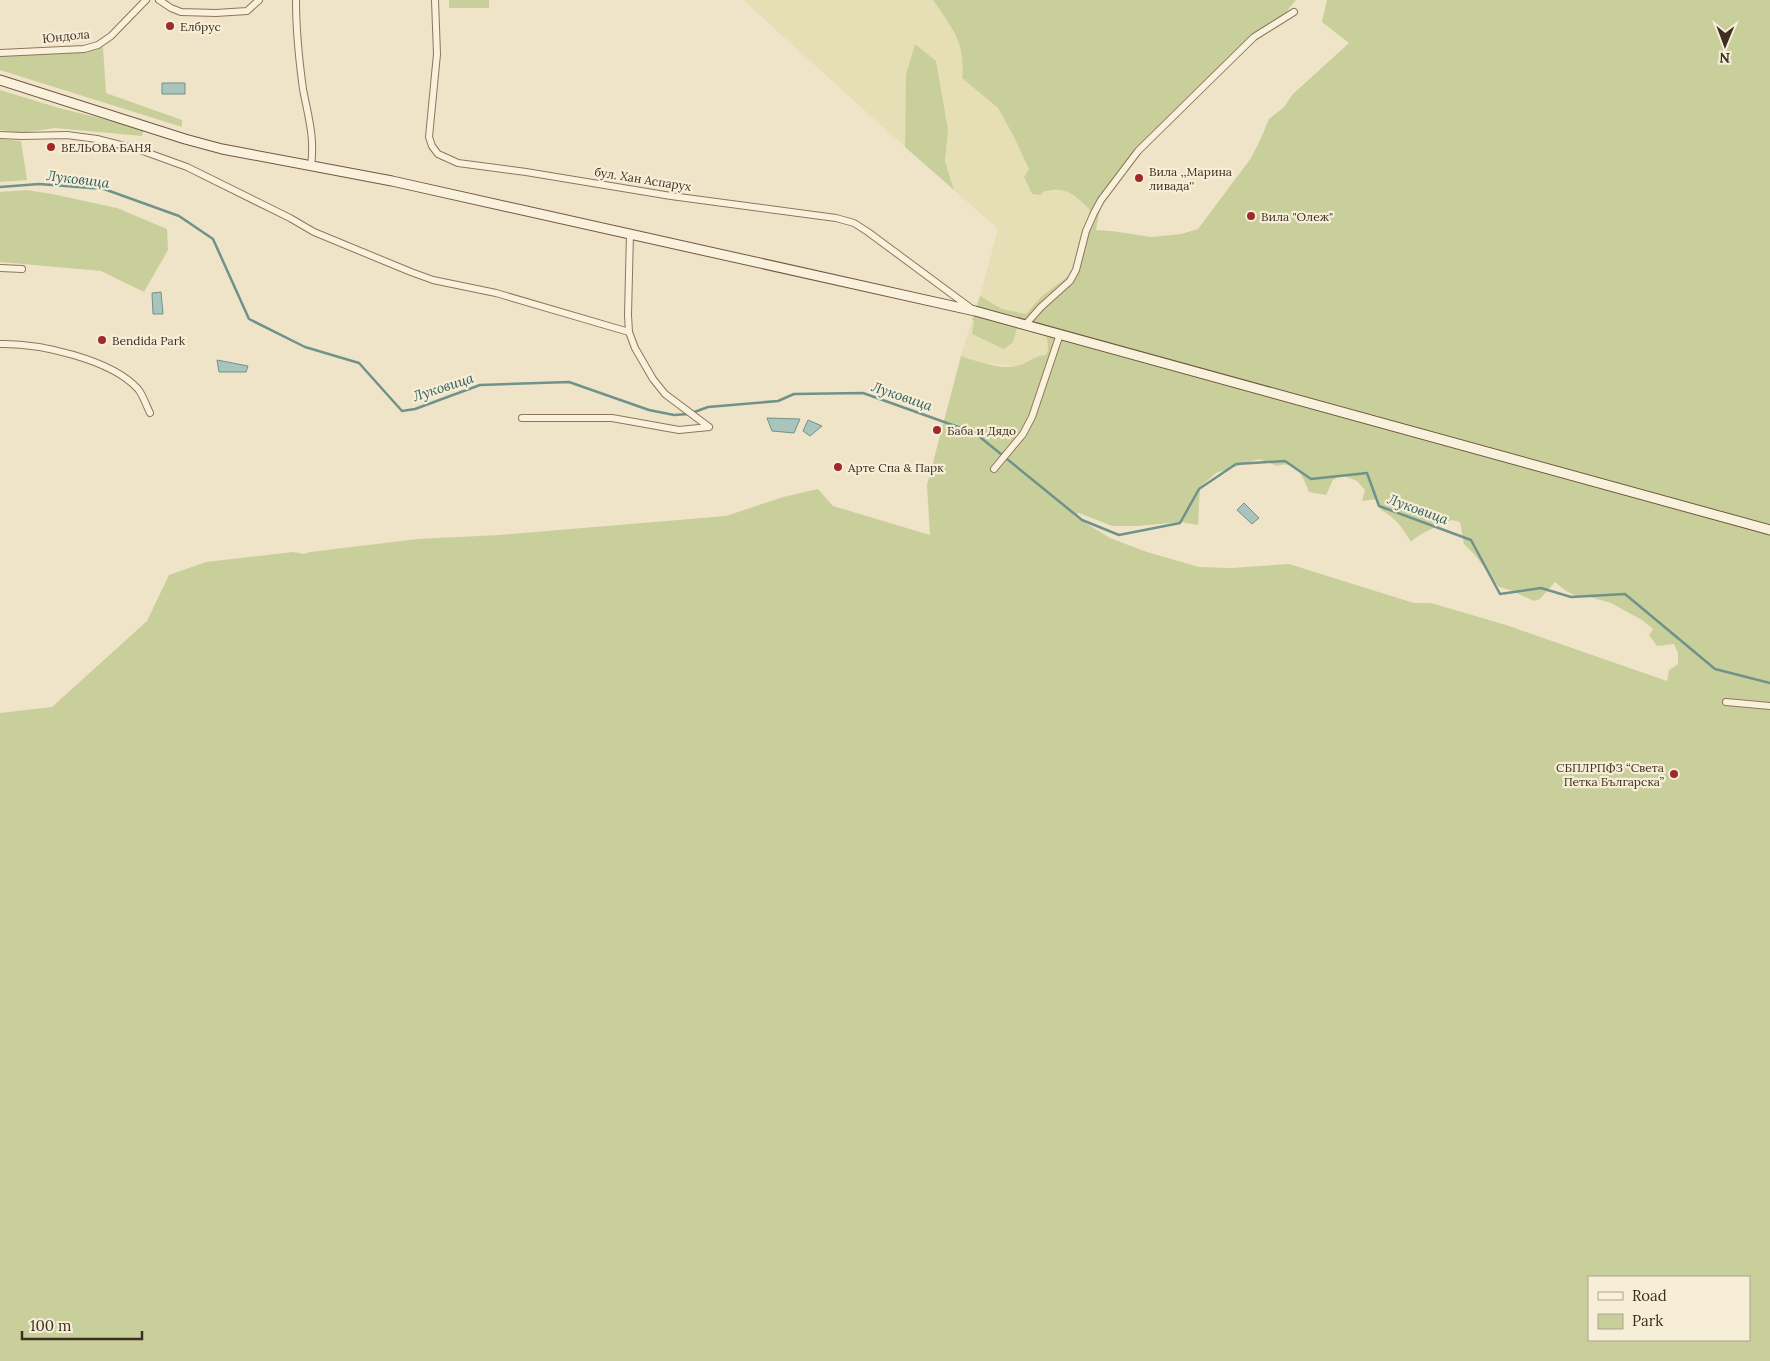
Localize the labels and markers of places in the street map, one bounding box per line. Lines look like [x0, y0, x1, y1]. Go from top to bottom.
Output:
place label: Елбрус [180, 19, 221, 34]
marker: Елбрус [164, 20, 176, 32]
place label: ВЕЛЬОВА БАНЯ [61, 140, 152, 155]
marker: ВЕЛЬОВА БАНЯ [45, 141, 57, 153]
place label: Вила ,,Марина ливада'' [1149, 164, 1232, 193]
marker: Вила ,,Марина ливада'' [1133, 172, 1145, 184]
place label: Вила "Олеж" [1261, 209, 1333, 224]
marker: Вила "Олеж" [1245, 210, 1257, 222]
place label: Bendida Park [112, 333, 186, 348]
marker: Bendida Park [96, 334, 108, 346]
place label: Баба и Дядо [947, 423, 1016, 438]
marker: Баба и Дядо [931, 424, 943, 436]
place label: Арте Спа & Парк [847, 460, 944, 475]
marker: Арте Спа & Парк [832, 461, 844, 473]
place label: СБПЛРПФЗ “Света Петка Българска” [1556, 760, 1664, 789]
marker: СБПЛРПФЗ “Света Петка Българска” [1668, 768, 1680, 780]

